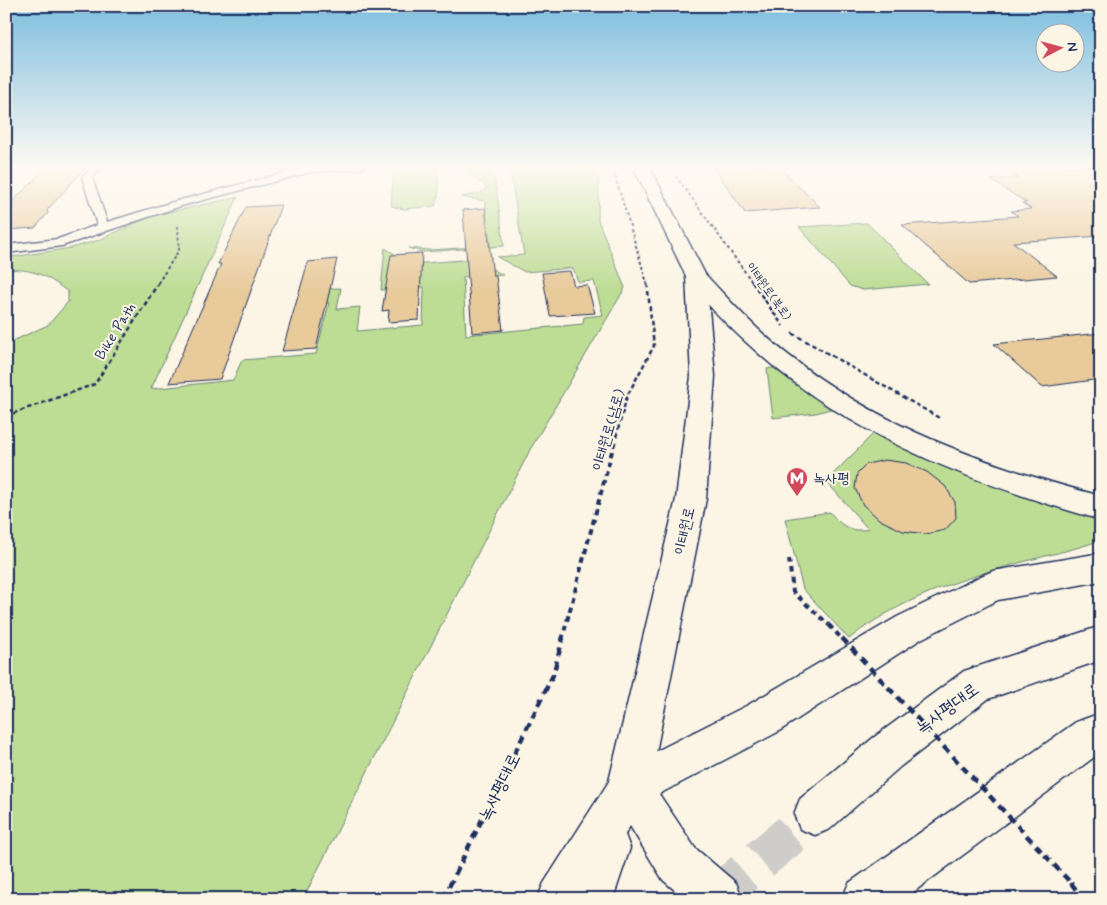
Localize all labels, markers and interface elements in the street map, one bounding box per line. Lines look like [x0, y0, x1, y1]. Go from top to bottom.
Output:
north arrow [1034, 22, 1084, 72]
text: N [1062, 41, 1081, 52]
street label: 이태원로(북로) [742, 260, 795, 324]
street label: Bike Path [91, 299, 141, 364]
street label: 이태원로(남로) [588, 386, 630, 474]
metro station icon: 녹사평 [785, 466, 809, 497]
place label: 녹사평 [813, 469, 849, 489]
street label: 이태원로 [670, 505, 700, 557]
street label: 녹사평대로 [911, 678, 984, 740]
street label: 녹사평대로 [473, 750, 527, 825]

